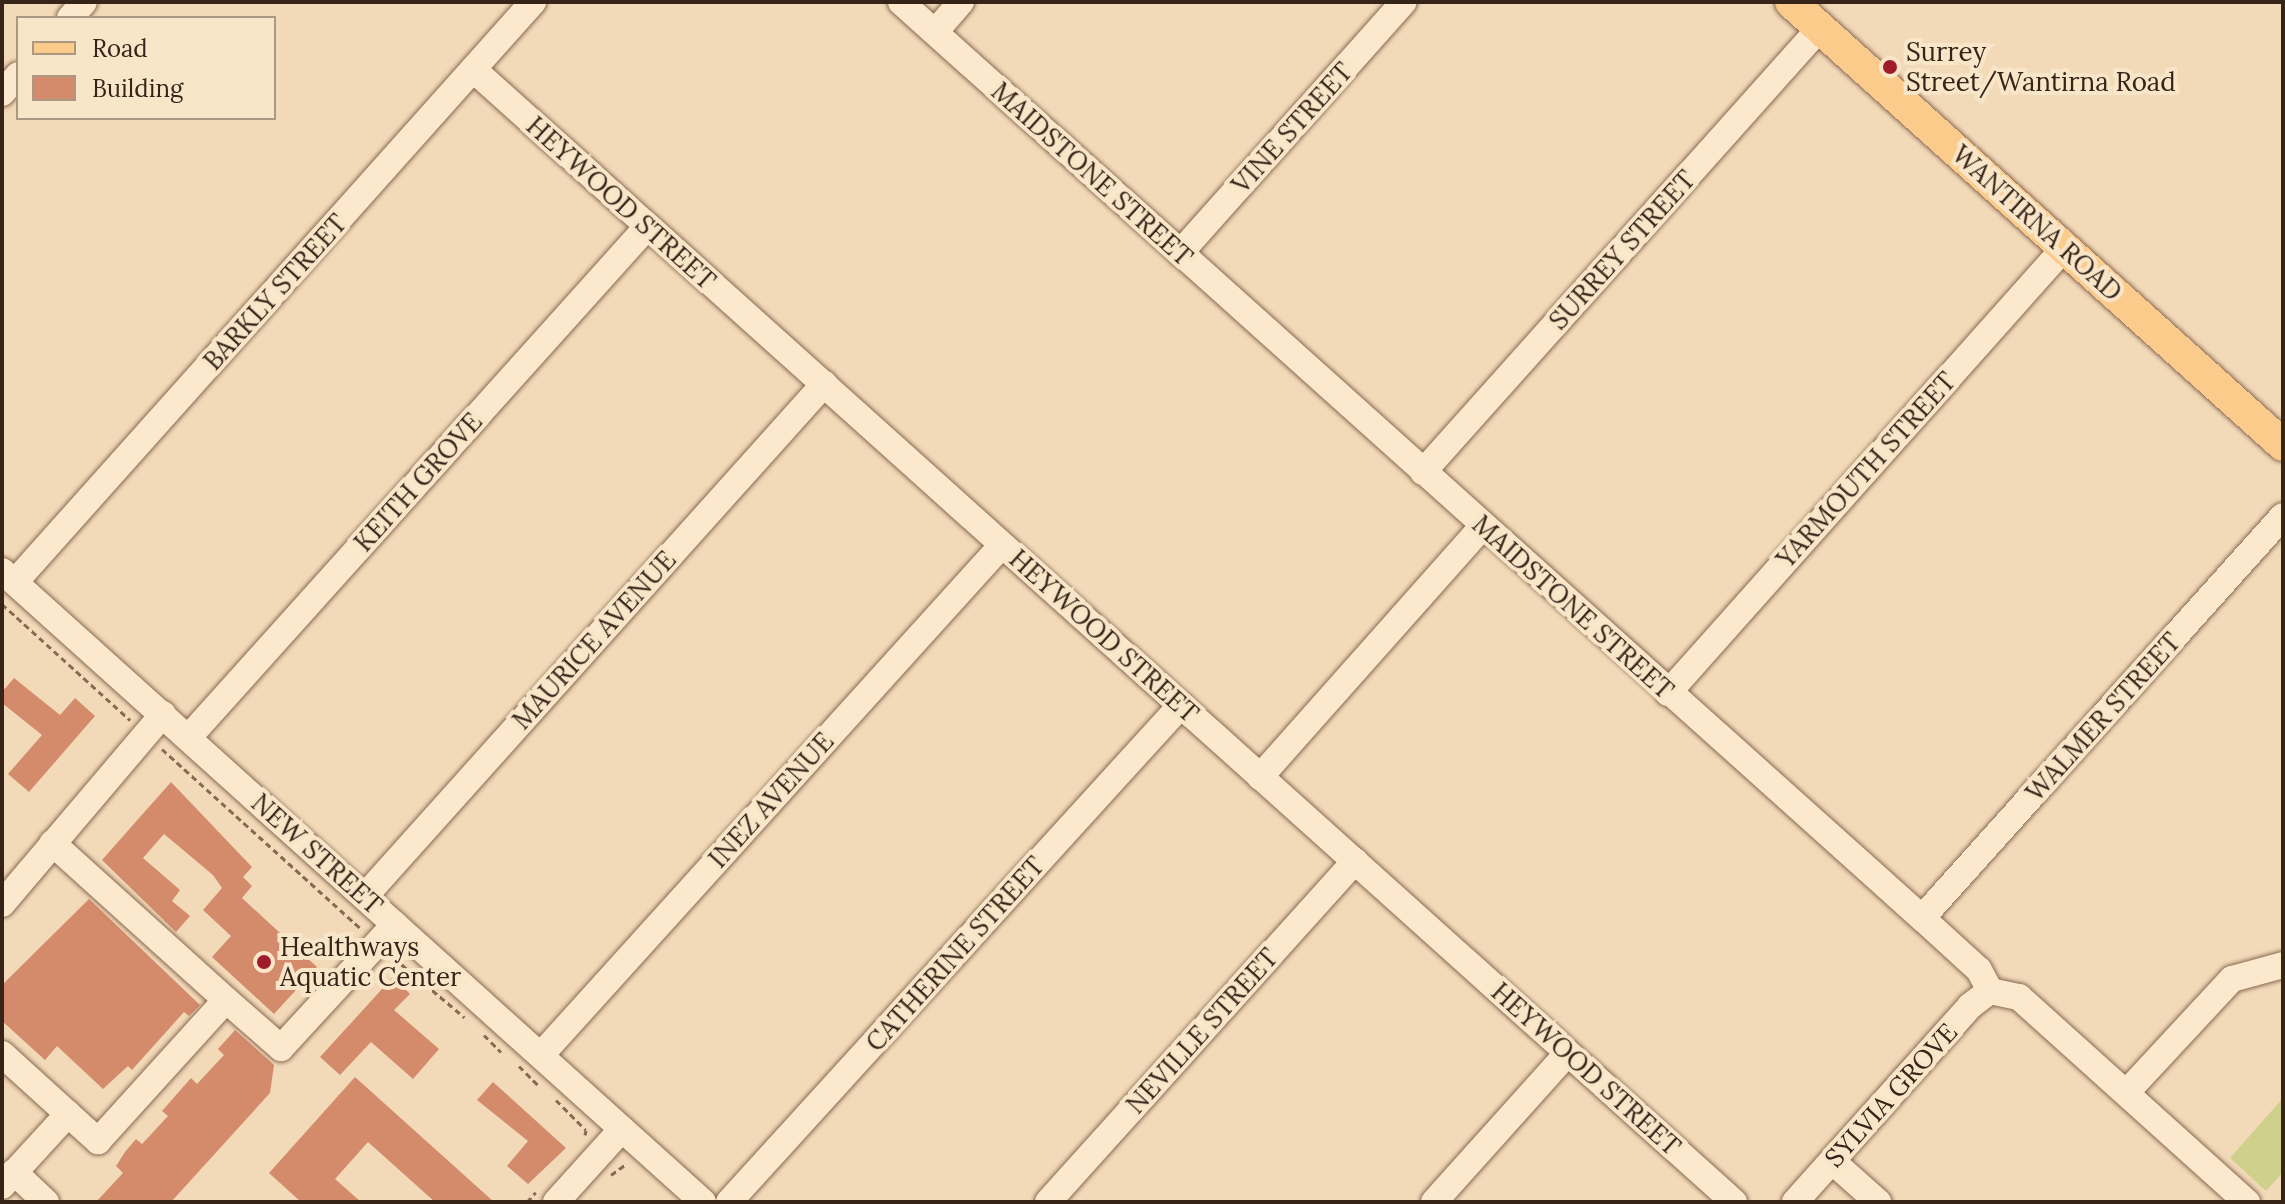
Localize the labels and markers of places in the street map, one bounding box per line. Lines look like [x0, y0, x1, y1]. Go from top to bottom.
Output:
place label: Surrey Street/Wantirna Road [1906, 36, 2176, 98]
marker: Surrey Street/Wantirna Road [1881, 58, 1899, 76]
place label: Healthways Aquatic Center [280, 931, 461, 992]
marker: Healthways Aquatic Center [255, 953, 273, 971]

